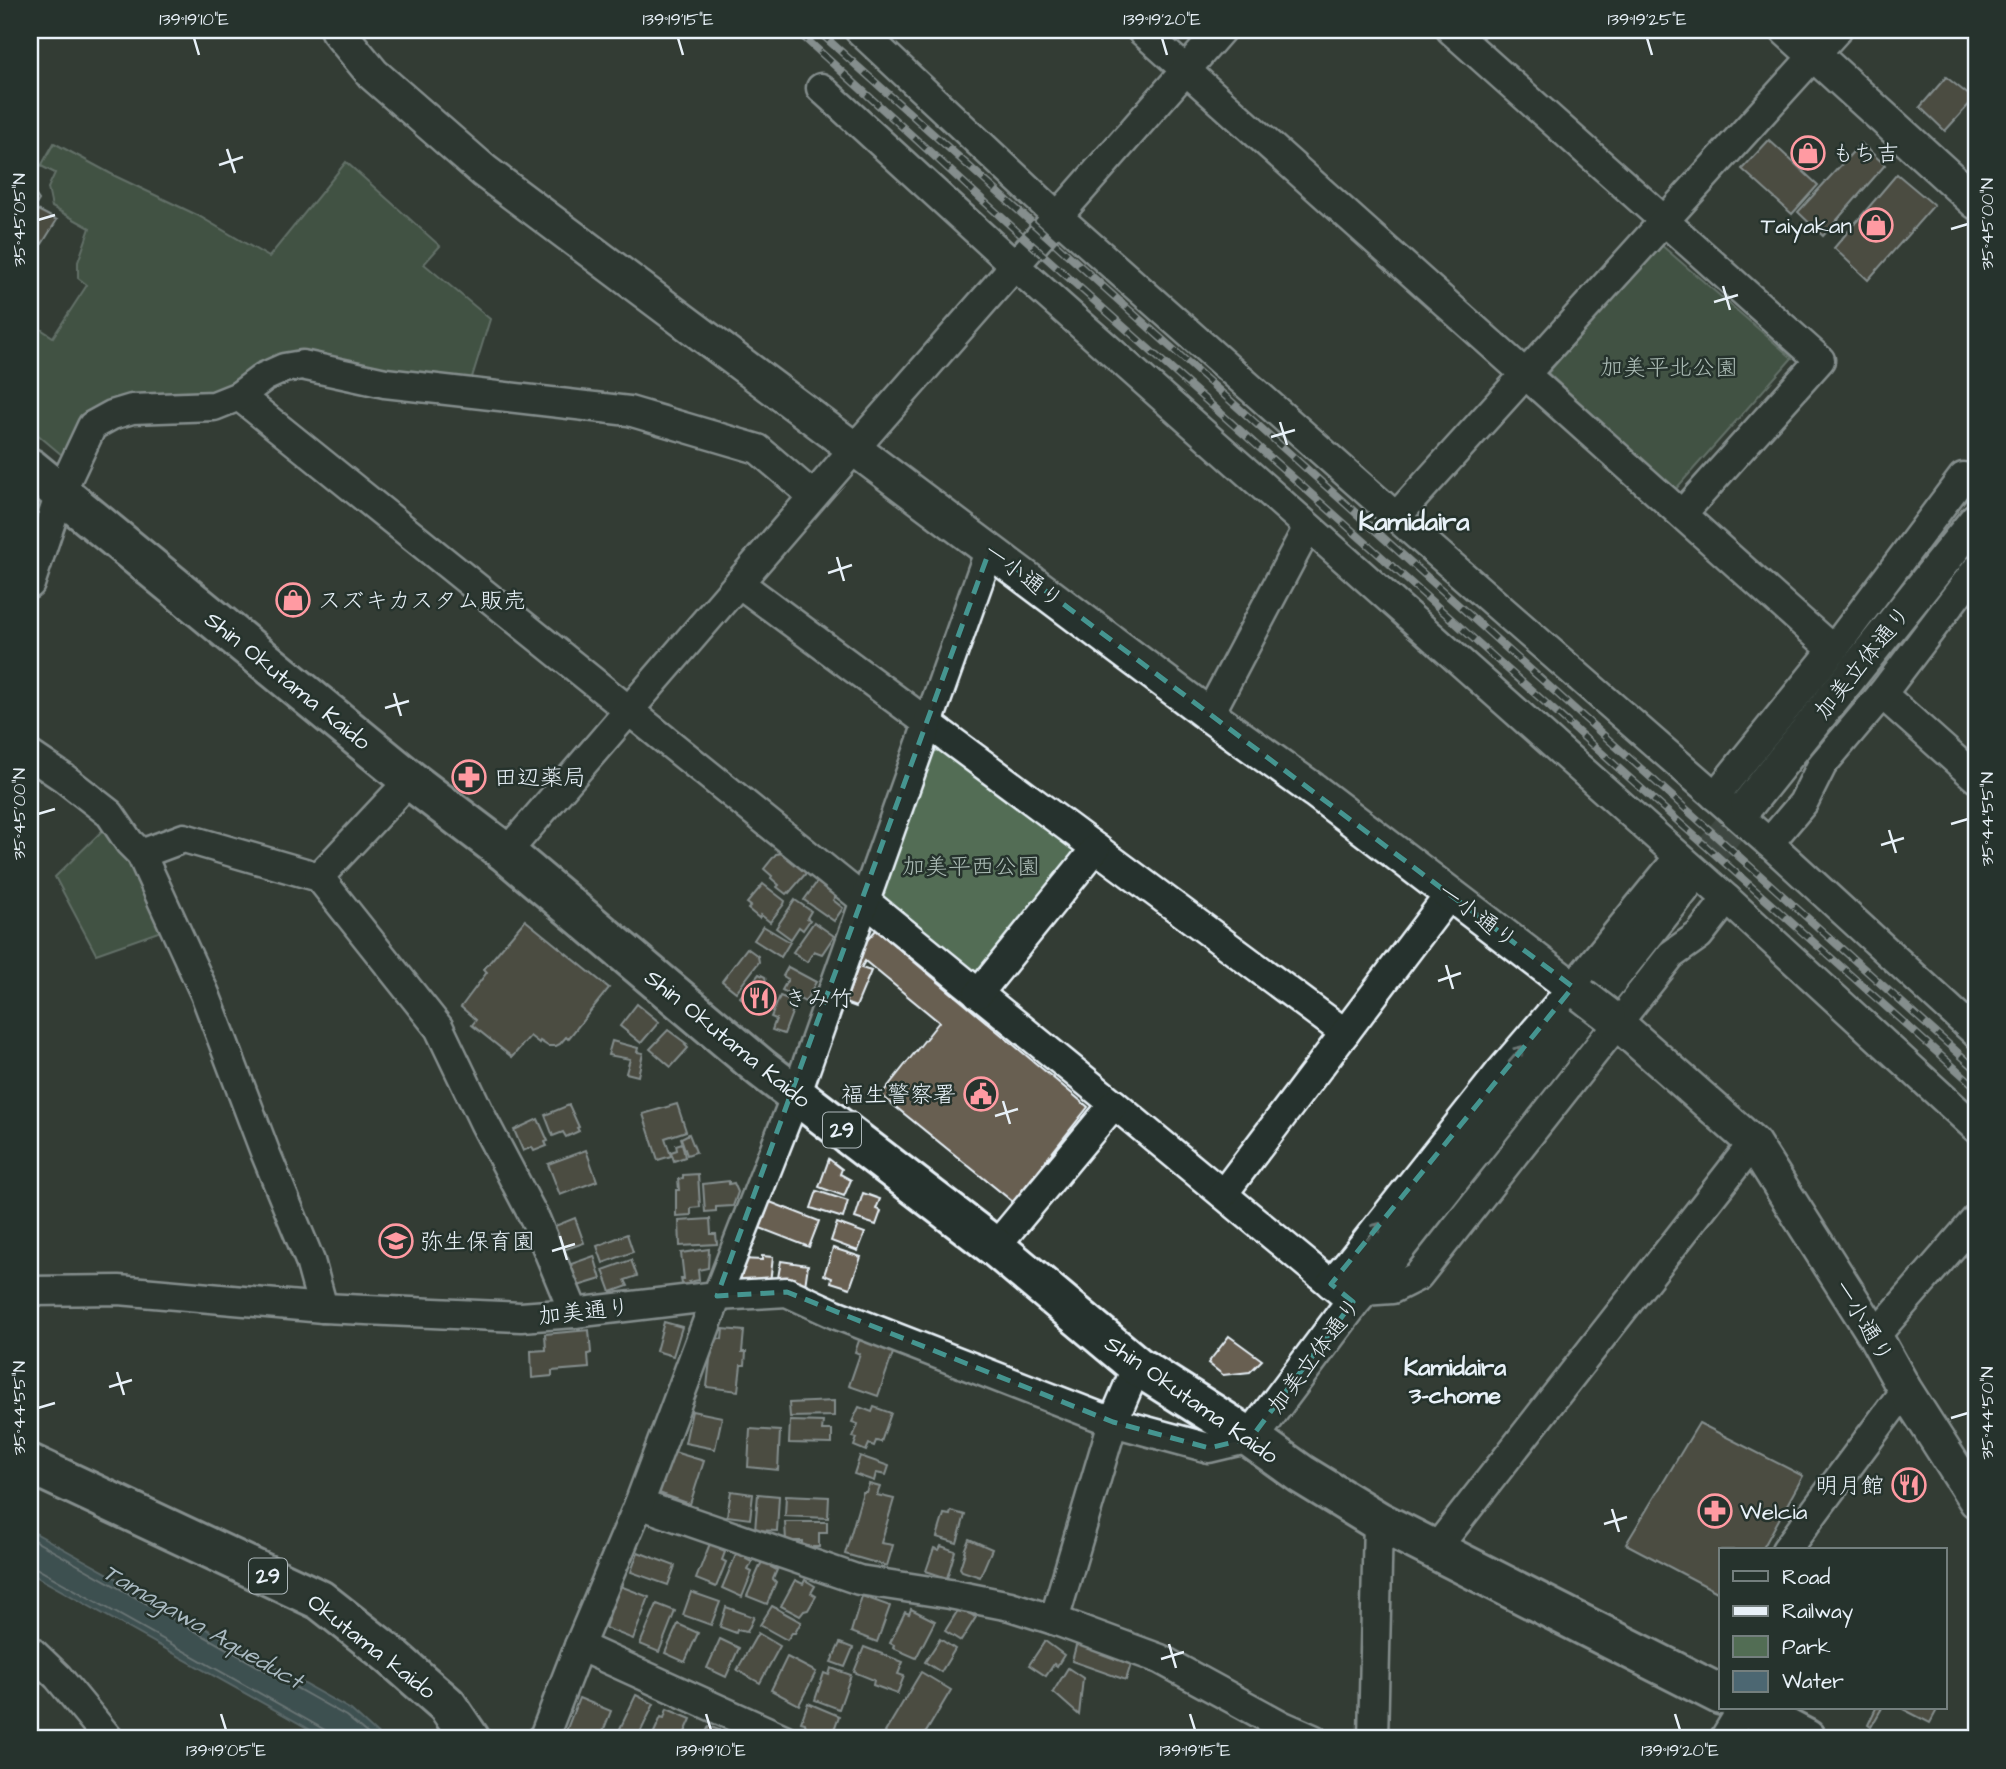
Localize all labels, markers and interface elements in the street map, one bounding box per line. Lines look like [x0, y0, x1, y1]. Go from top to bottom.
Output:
text: 139°19'10"E [159, 7, 229, 32]
text: 139°19'15"E [642, 7, 714, 32]
text: 139°19'20"E [1123, 7, 1201, 32]
text: 139°19'25"E [1607, 7, 1687, 32]
shop icon: もち吉 [1789, 134, 1827, 172]
place label: もち吉 [1832, 138, 1899, 170]
text: 35°45'05"N [7, 173, 32, 267]
text: 35°45'00"N [1975, 178, 2000, 270]
shop icon: Taiyakan [1857, 206, 1895, 244]
place label: Taiyakan [1761, 210, 1852, 243]
park label: 加美平北公園 [1600, 352, 1738, 384]
district label: Kamidaira [1358, 504, 1470, 540]
street label: 一小通り [977, 535, 1070, 616]
shop icon: スズキカスタム販売 [274, 581, 312, 619]
place label: スズキカスタム販売 [318, 585, 526, 617]
street label: 加美立体通り [1807, 599, 1919, 726]
street label: Shin Okutama Kaido [198, 604, 377, 758]
pharmacy icon: 田辺薬局 [450, 758, 488, 796]
place label: 田辺薬局 [494, 762, 586, 794]
text: 35°45'00"N [7, 768, 32, 860]
text: 35°44'55"N [1975, 772, 2000, 866]
park label: 加美平西公園 [902, 851, 1040, 883]
street label: 一小通り [1431, 875, 1524, 956]
street label: Shin Okutama Kaido [638, 962, 817, 1116]
restaurant icon: きみ竹 [740, 979, 778, 1017]
place label: きみ竹 [784, 983, 853, 1015]
one-way arrow [1508, 1045, 1524, 1063]
public building icon: 福生警察署 [962, 1075, 1000, 1113]
place label: 福生警察署 [841, 1079, 956, 1111]
road number: 29 [823, 1112, 861, 1148]
school or university icon: 弥生保育園 [377, 1222, 415, 1260]
one-way arrow [1367, 1223, 1382, 1241]
place label: 弥生保育園 [420, 1226, 535, 1258]
street label: 一小通り [1826, 1274, 1901, 1369]
street label: 加美通り [537, 1291, 632, 1333]
street label: 加美立体通り [1260, 1291, 1369, 1420]
street label: Shin Okutama Kaido [1098, 1328, 1285, 1472]
district label: Kamidaira 3-chome [1404, 1351, 1507, 1413]
text: 35°44'55"N [7, 1361, 32, 1455]
text: 35°44'50"N [1975, 1367, 2000, 1459]
restaurant icon: 明月館 [1890, 1466, 1928, 1504]
place label: 明月館 [1815, 1470, 1884, 1502]
pharmacy icon: Welcia [1696, 1492, 1734, 1530]
place label: Welcia [1740, 1496, 1808, 1528]
legend [1719, 1548, 1946, 1710]
water label: Tamagawa Aqueduct [96, 1556, 311, 1700]
road number: 29 [249, 1558, 287, 1594]
text: Road [1782, 1563, 1830, 1592]
street label: Okutama kaido [300, 1586, 442, 1707]
text: Railway [1782, 1597, 1854, 1628]
text: Park [1782, 1633, 1831, 1662]
text: Water [1782, 1667, 1844, 1696]
text: 139°19'05"E [186, 1738, 266, 1763]
text: 139°19'10"E [676, 1738, 746, 1763]
text: 139°19'15"E [1159, 1738, 1231, 1763]
text: 139°19'20"E [1641, 1738, 1719, 1763]

